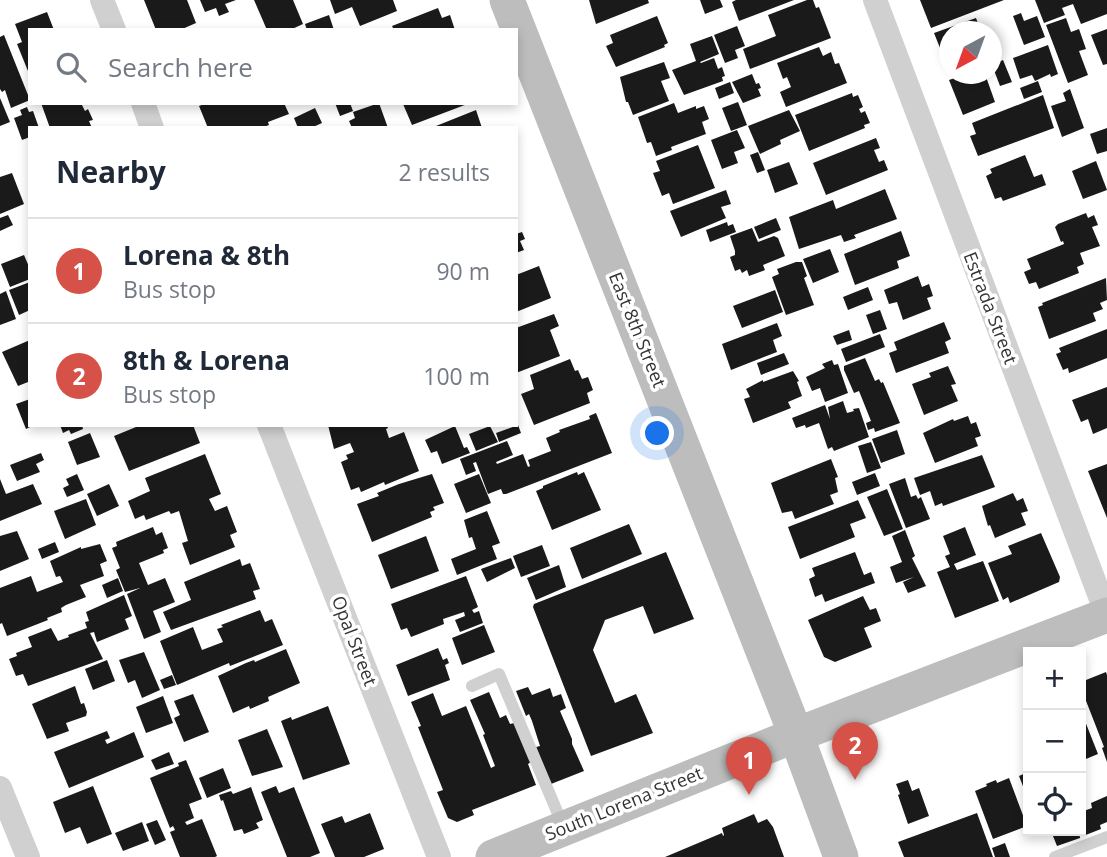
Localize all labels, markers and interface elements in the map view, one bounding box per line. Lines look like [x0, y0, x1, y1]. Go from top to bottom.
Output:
north arrow [939, 21, 1002, 84]
search box [28, 28, 518, 105]
icon: search [52, 48, 90, 86]
text: Search here [108, 49, 253, 85]
text: Nearby [56, 151, 166, 192]
text: 2 results [399, 156, 490, 188]
text: Lorena & 8th [123, 237, 290, 273]
street label: Estrada Street [959, 248, 1023, 367]
text: 1 [72, 255, 86, 287]
text: 90 m [436, 255, 490, 287]
street label: East 8th Street [604, 268, 672, 391]
text: Bus stop [123, 273, 216, 305]
text: 8th & Lorena [123, 342, 290, 378]
text: 2 [72, 360, 86, 392]
text: 100 m [423, 360, 490, 392]
text: Bus stop [123, 378, 216, 410]
your location [640, 416, 674, 450]
street label: Opal Street [327, 592, 383, 689]
map controls [1023, 647, 1086, 836]
button: + [1023, 647, 1086, 710]
button: − [1023, 710, 1086, 773]
pin: 2 [832, 722, 878, 780]
pin: 1 [726, 737, 772, 795]
street label: South Lorena Street [541, 761, 706, 846]
button: locate [1023, 773, 1086, 836]

